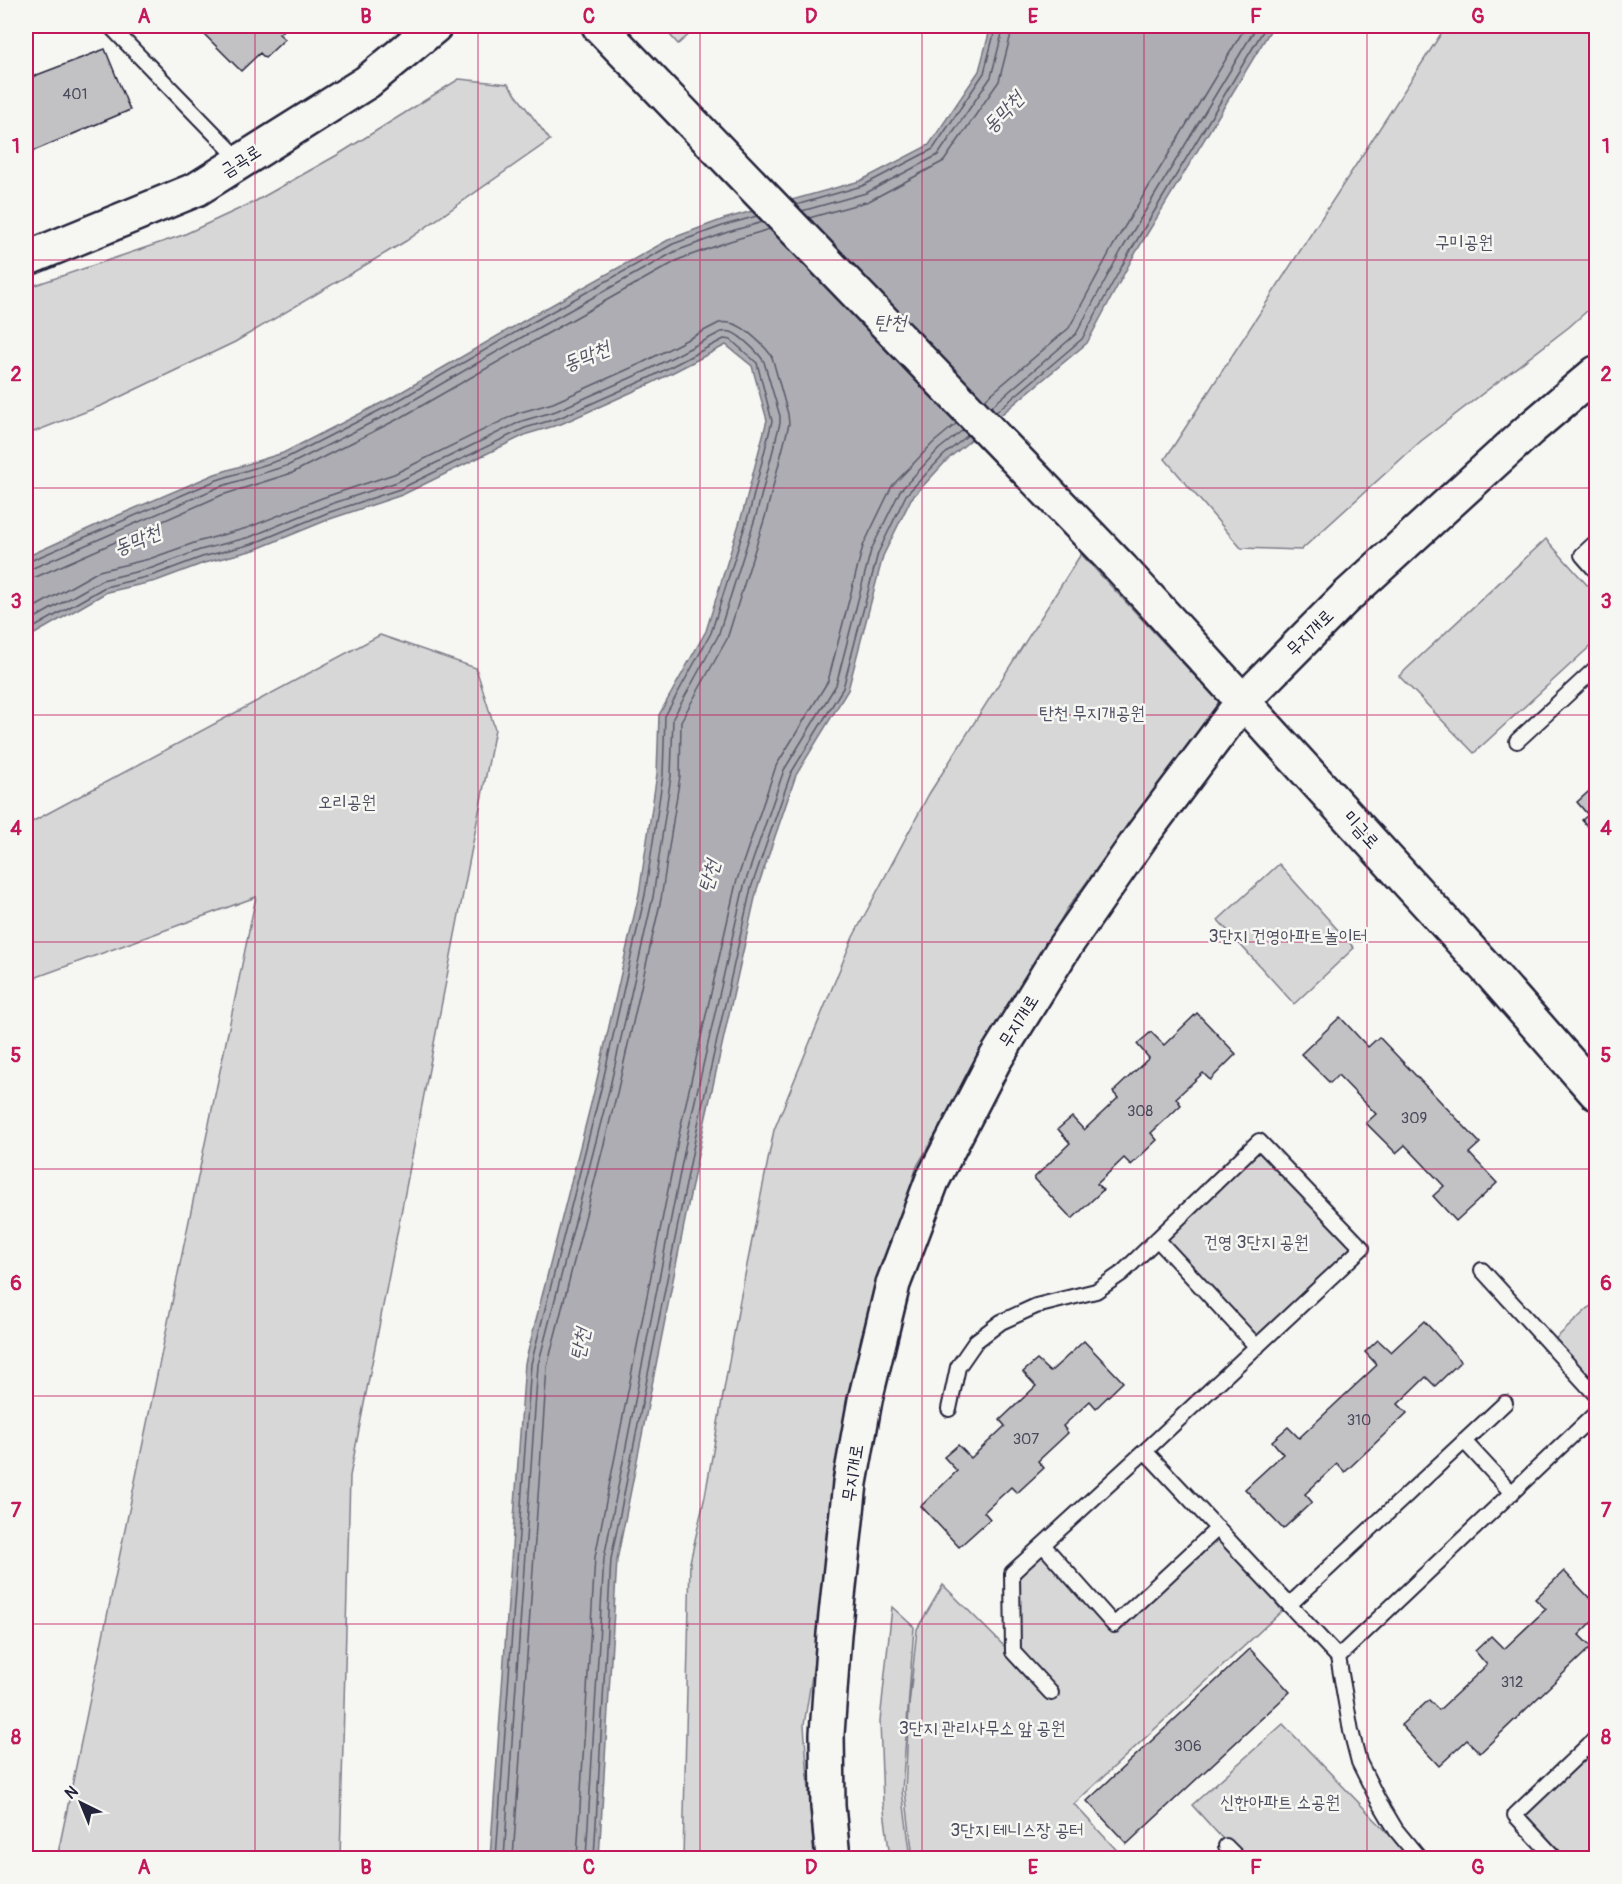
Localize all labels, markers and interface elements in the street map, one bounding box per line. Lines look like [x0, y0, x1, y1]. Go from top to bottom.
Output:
text: A [138, 4, 151, 29]
text: B [360, 4, 372, 29]
text: C [583, 4, 595, 29]
text: D [805, 4, 818, 29]
text: E [1028, 4, 1039, 29]
text: F [1250, 4, 1262, 29]
text: G [1471, 4, 1485, 29]
house number: 401 [63, 85, 87, 104]
water label: 동막천 [977, 85, 1030, 138]
text: 1 [12, 134, 20, 159]
text: 1 [1602, 134, 1610, 159]
street label: 금곡로 [216, 140, 266, 182]
park label: 구미공원 [1435, 231, 1493, 254]
water label: 탄천 [874, 310, 908, 335]
water label: 동막천 [559, 335, 615, 377]
text: 2 [10, 362, 22, 387]
text: 2 [1600, 362, 1612, 387]
water label: 동막천 [110, 519, 166, 561]
text: 3 [10, 589, 22, 614]
text: 3 [1600, 589, 1612, 614]
street label: 무지개로 [1281, 604, 1339, 662]
park label: 탄천 무지개공원 [1039, 702, 1145, 725]
park label: 오리공원 [318, 791, 376, 814]
street label: 미금로 [1338, 806, 1384, 854]
text: 4 [10, 816, 22, 841]
text: 4 [1600, 816, 1612, 841]
water label: 탄천 [693, 855, 726, 895]
park label: 3단지 건영아파트놀이터 [1209, 925, 1367, 948]
street label: 무지개로 [994, 990, 1044, 1052]
text: 5 [11, 1043, 22, 1068]
text: 5 [1601, 1043, 1612, 1068]
house number: 308 [1127, 1102, 1154, 1121]
house number: 309 [1401, 1109, 1427, 1128]
park label: 건영 3단지 공원 [1204, 1231, 1308, 1254]
text: 6 [10, 1271, 22, 1296]
text: 6 [1600, 1271, 1612, 1296]
water label: 탄천 [565, 1324, 596, 1362]
house number: 310 [1347, 1411, 1371, 1430]
house number: 307 [1013, 1430, 1039, 1449]
street label: 무지개로 [837, 1443, 869, 1503]
text: 7 [11, 1498, 22, 1523]
text: 7 [1601, 1498, 1612, 1523]
house number: 312 [1501, 1673, 1523, 1692]
park label: 3단지 관리사무소 앞 공원 [899, 1717, 1065, 1740]
text: 8 [11, 1725, 21, 1750]
text: 8 [1601, 1725, 1611, 1750]
house number: 306 [1174, 1737, 1202, 1756]
north arrow [51, 1773, 111, 1833]
text: N [61, 1782, 82, 1804]
park label: 신한아파트 소공원 [1220, 1791, 1340, 1814]
park label: 3단지 테니스장 공터 [950, 1819, 1084, 1842]
text: A [138, 1855, 151, 1880]
text: B [360, 1855, 372, 1880]
text: C [583, 1855, 595, 1880]
text: D [805, 1855, 818, 1880]
text: E [1028, 1855, 1039, 1880]
text: F [1250, 1855, 1262, 1880]
text: G [1471, 1855, 1485, 1880]

